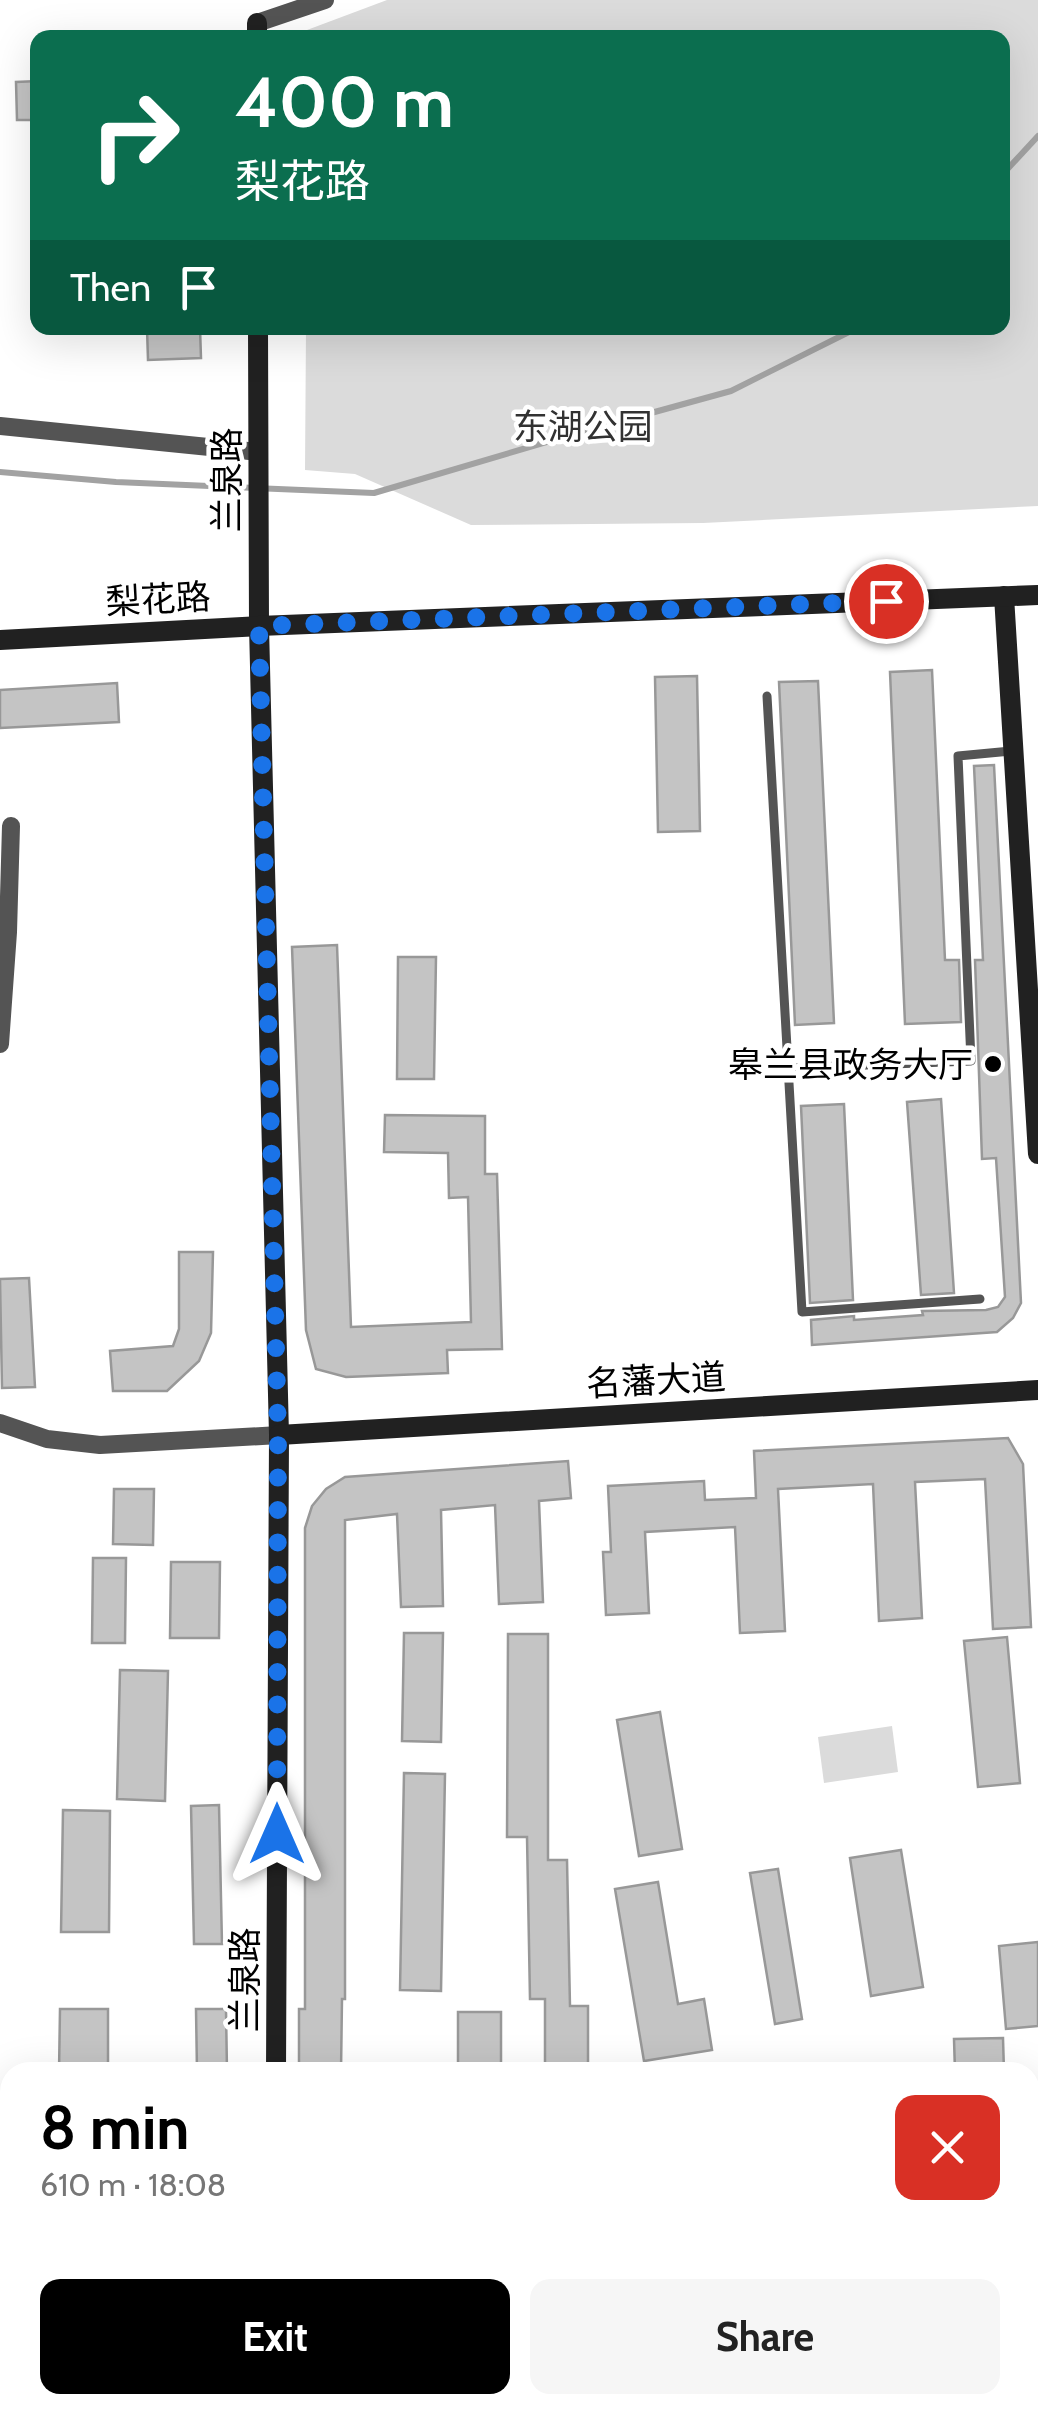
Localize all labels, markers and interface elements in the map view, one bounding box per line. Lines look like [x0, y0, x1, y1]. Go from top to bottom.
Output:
text: 400 m [235, 59, 454, 145]
icon: right [70, 70, 200, 200]
text: 梨花路 [235, 154, 370, 208]
icon: arrive [171, 260, 226, 315]
text: Then [70, 264, 151, 311]
park label: 东湖公园 [513, 405, 653, 448]
street label: 兰泉路 [205, 427, 248, 533]
pin [844, 559, 929, 644]
icon: arrive [859, 574, 914, 629]
street label: 梨花路 [104, 575, 212, 623]
place label: 皋兰县政务大厅 [728, 1043, 973, 1086]
marker: 皋兰县政务大厅 [982, 1053, 1004, 1075]
street label: 名藩大道 [585, 1355, 727, 1405]
position arrow [225, 1782, 329, 1886]
street label: 兰泉路 [223, 1927, 266, 2033]
text: 8 min [40, 2091, 189, 2164]
button: close [895, 2095, 1000, 2200]
text: 610 m · 18:08 [40, 2165, 226, 2204]
button: Exit [40, 2279, 510, 2394]
button: Share [530, 2279, 1000, 2394]

